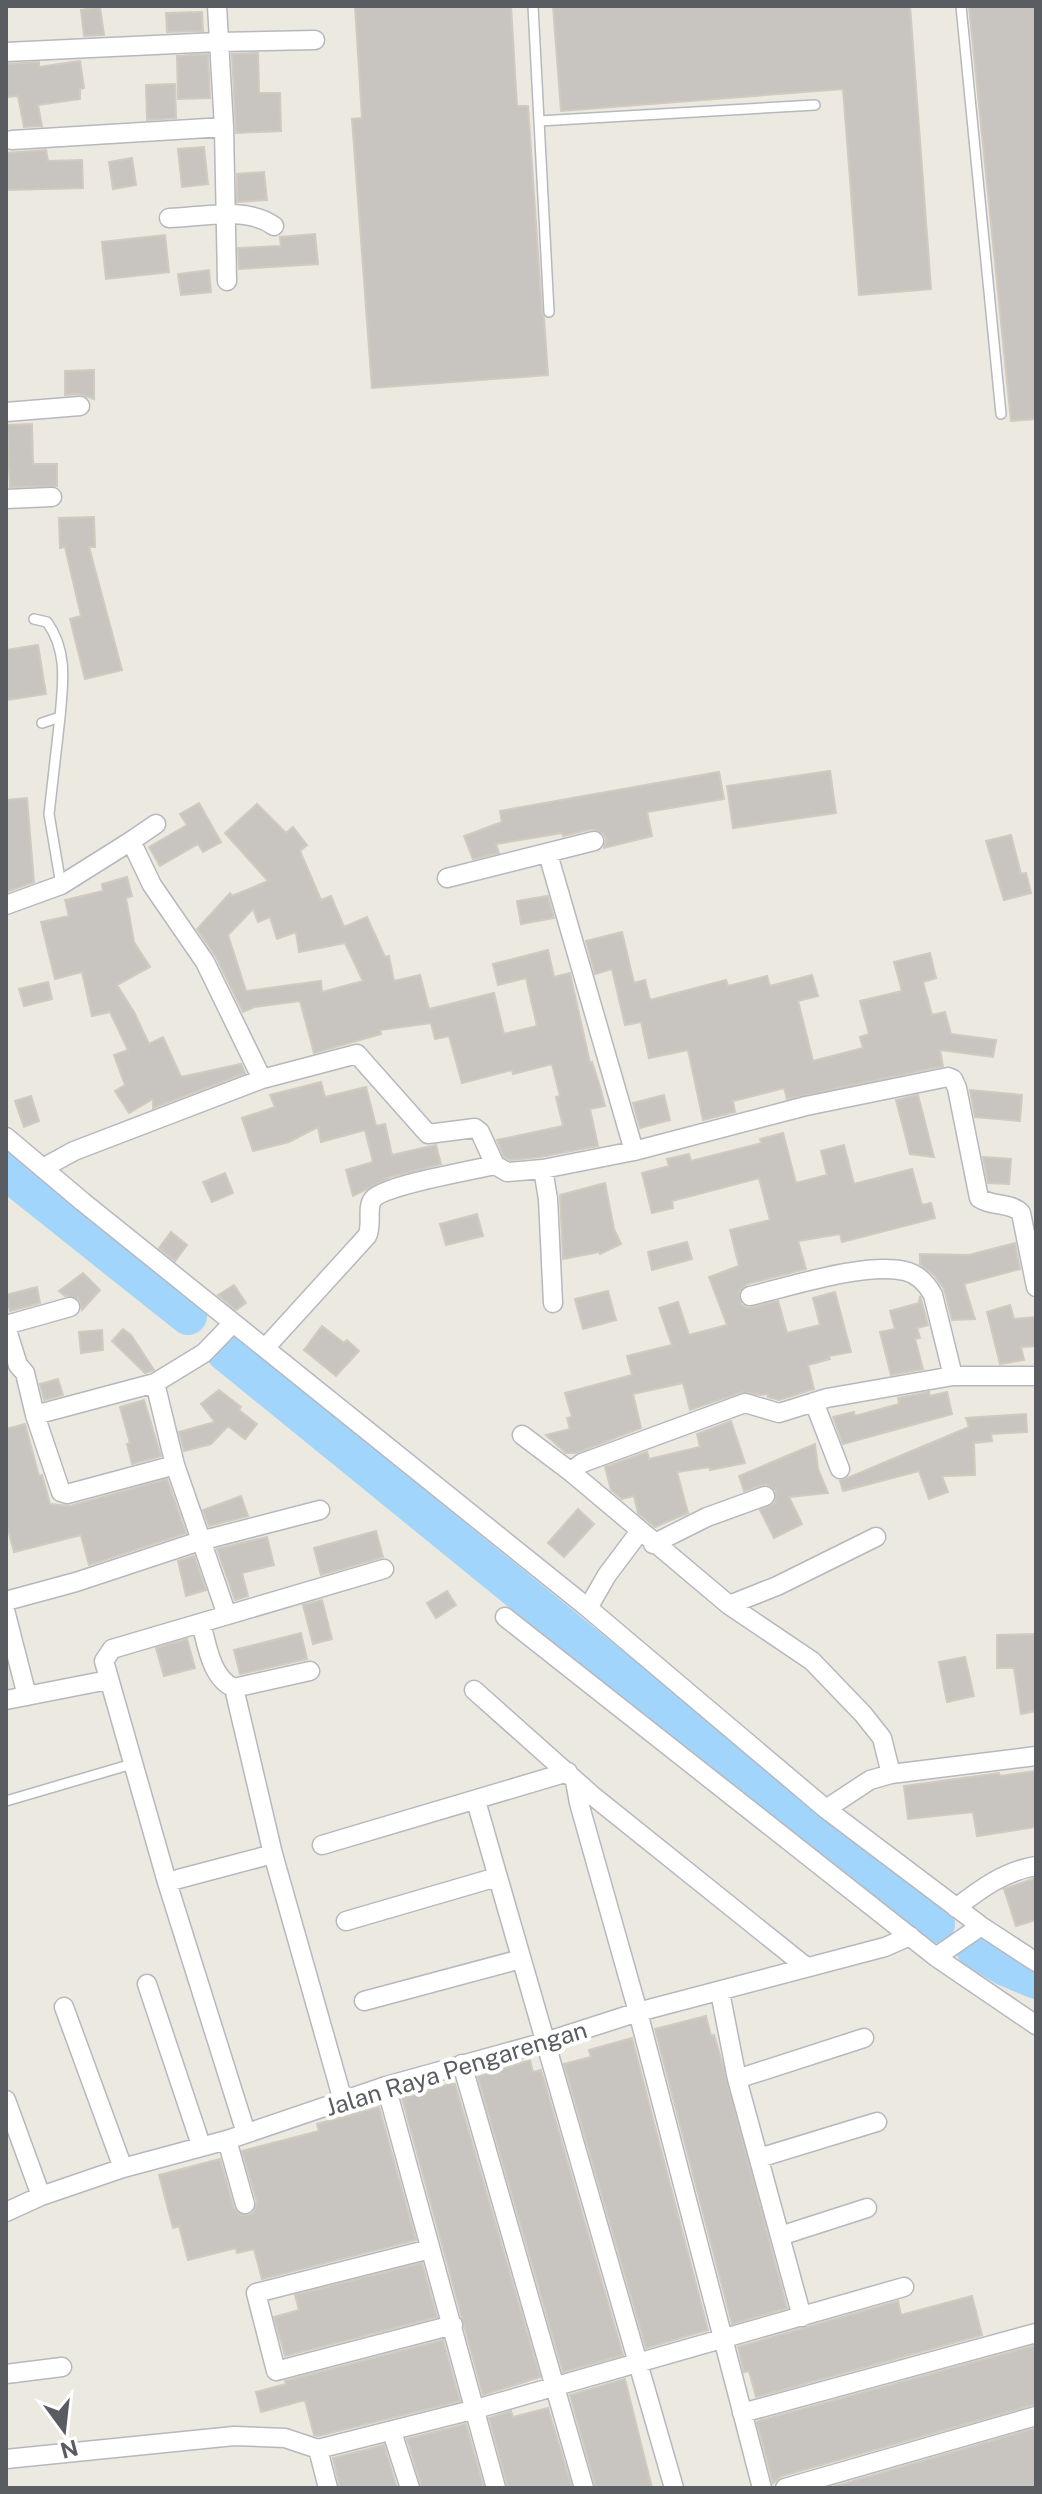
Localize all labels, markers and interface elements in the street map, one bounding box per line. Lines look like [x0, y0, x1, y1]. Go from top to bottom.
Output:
street label: Jalan Raya Pengarengan [322, 2015, 590, 2121]
north arrow [24, 2390, 104, 2470]
text: N [57, 2435, 81, 2464]

